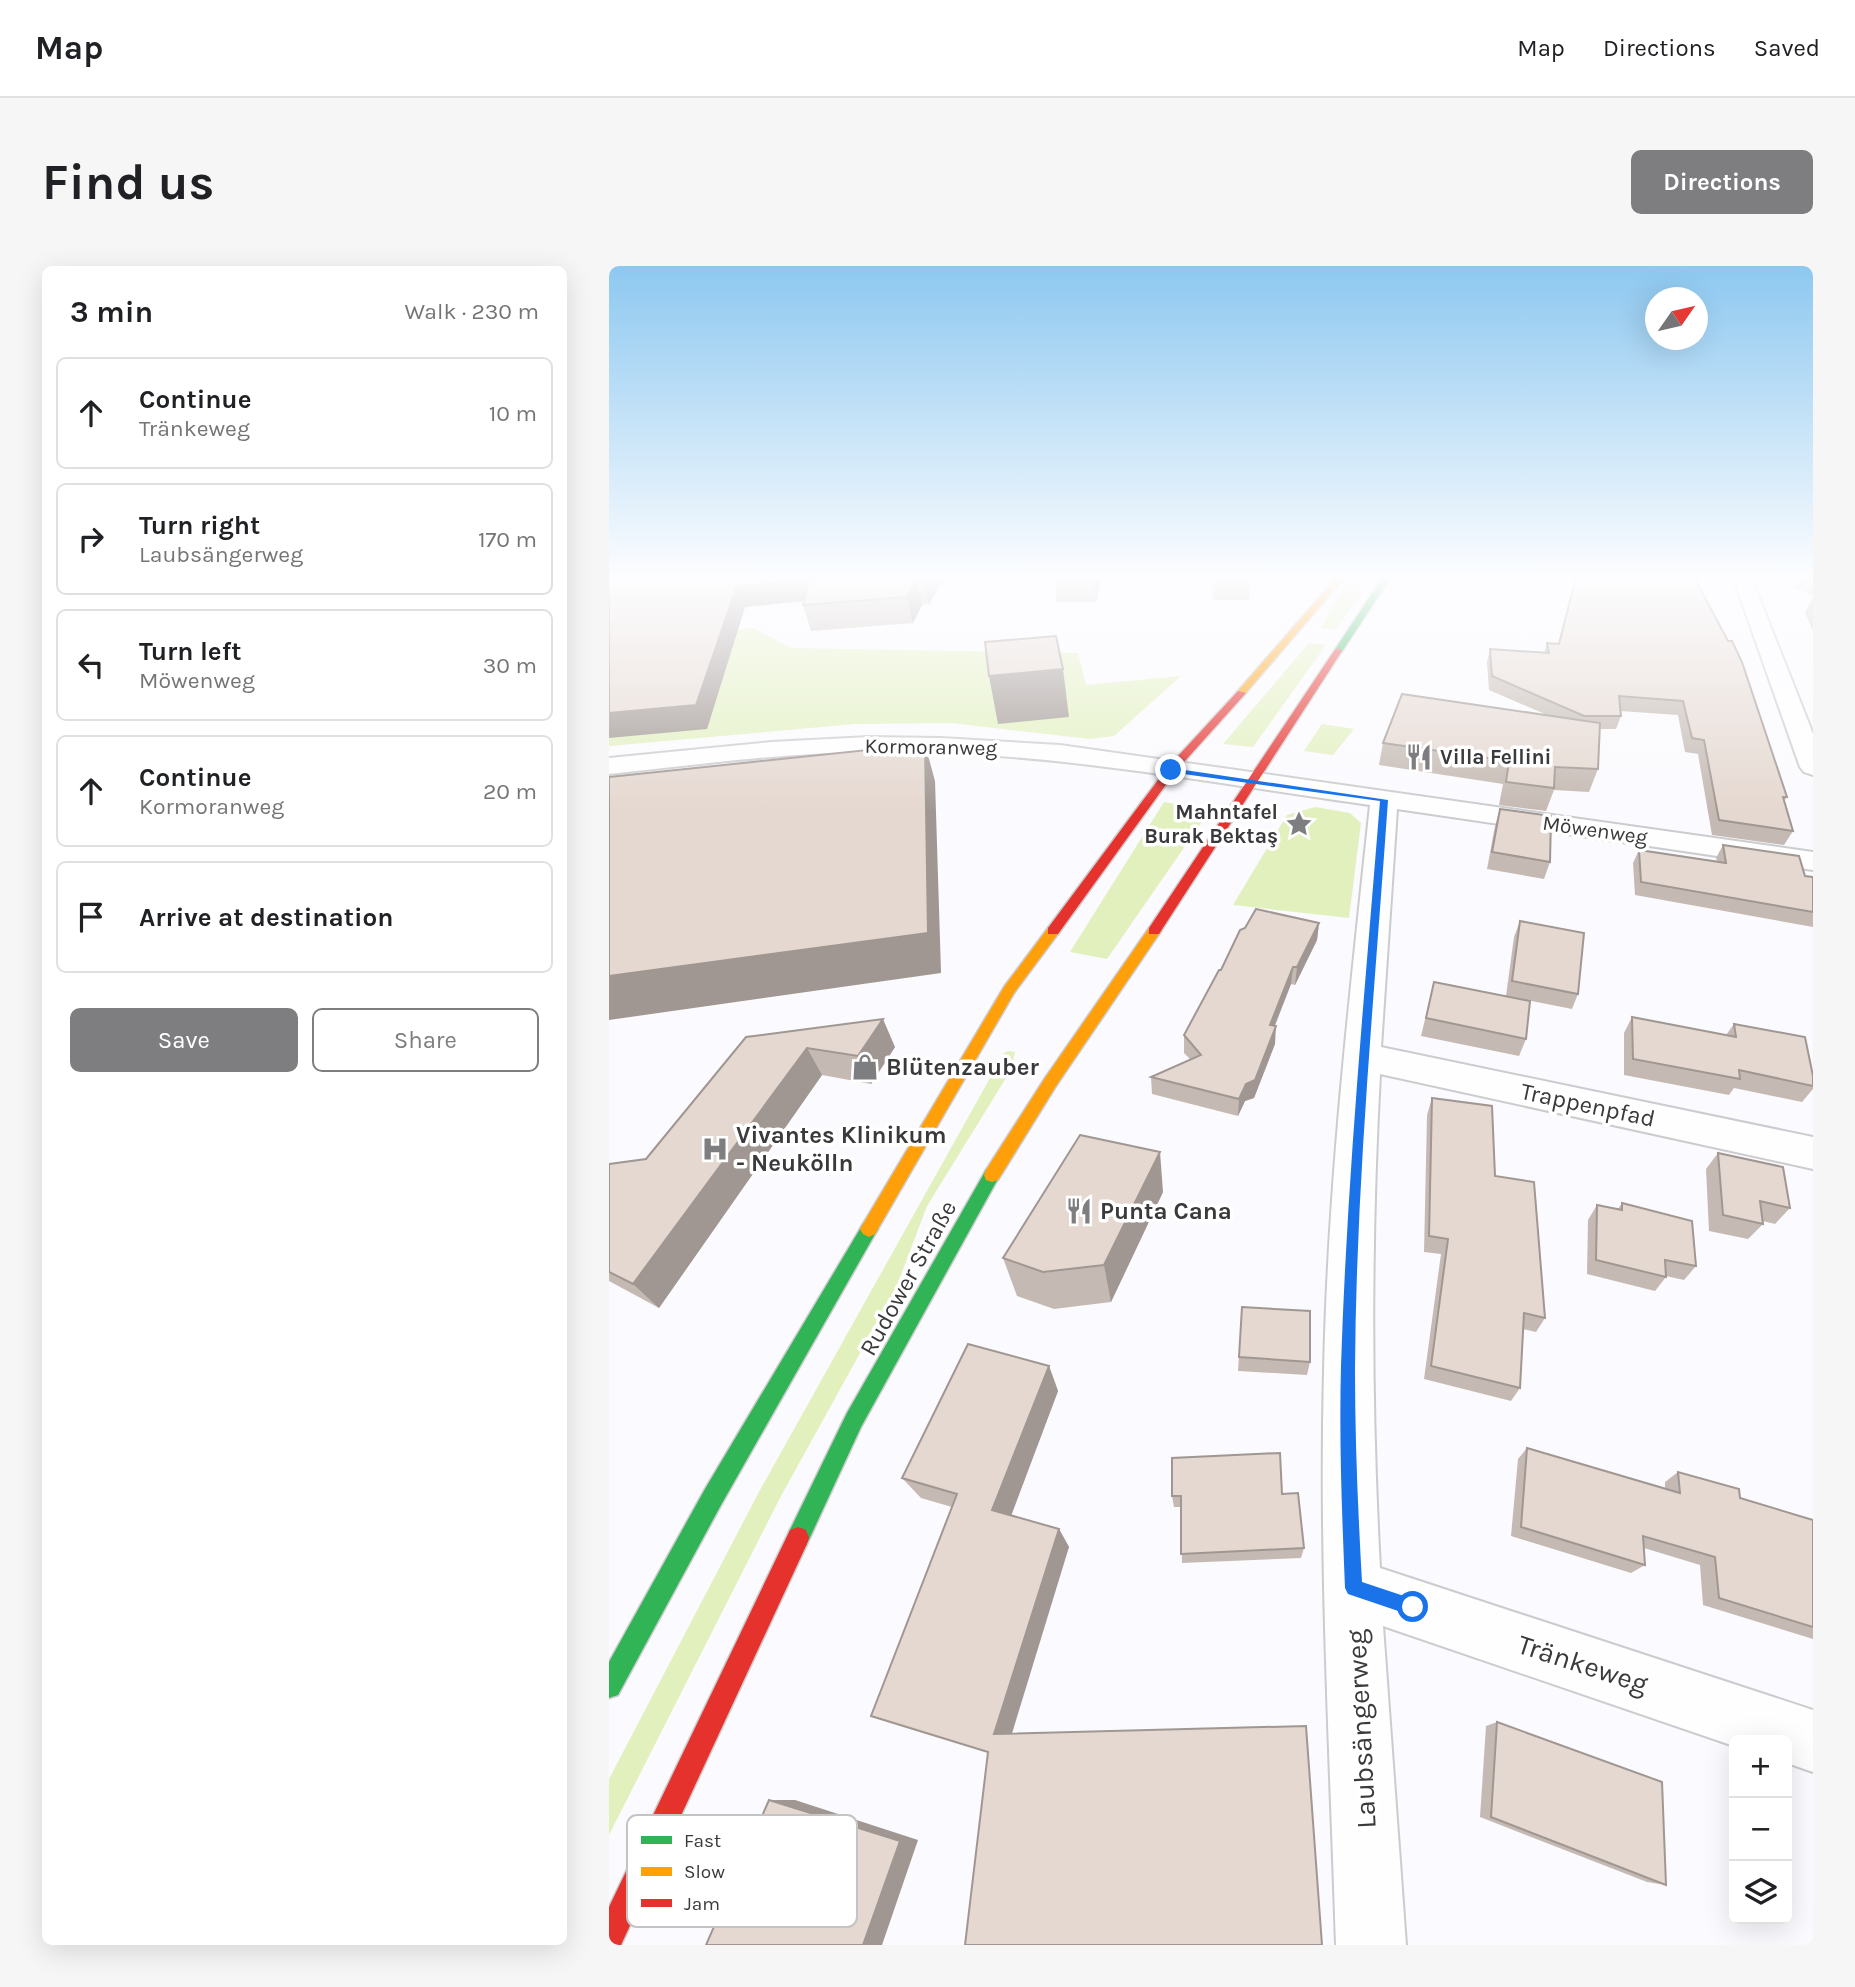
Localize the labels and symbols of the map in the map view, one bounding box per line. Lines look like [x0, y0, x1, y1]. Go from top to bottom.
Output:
north arrow [1645, 287, 1708, 350]
street label: Kormoranweg [864, 734, 998, 760]
restaurant icon: Villa Fellini [1404, 742, 1434, 772]
place label: Villa Fellini [1440, 745, 1552, 769]
route end [1155, 754, 1186, 785]
place label: Mahntafel Burak Bektaş [1144, 800, 1278, 848]
place icon: Mahntafel Burak Bektaş [1284, 809, 1314, 839]
street label: Möwenweg [1541, 811, 1649, 849]
shop icon: Blütenzauber [850, 1052, 880, 1082]
place label: Blütenzauber [886, 1053, 1039, 1081]
street label: Trappenpfad [1518, 1077, 1658, 1133]
place label: Vivantes Klinikum - Neukölln [736, 1121, 946, 1177]
hospital icon: Vivantes Klinikum - Neukölln [700, 1134, 730, 1164]
street label: Rudower Straße [854, 1195, 962, 1361]
restaurant icon: Punta Cana [1064, 1196, 1094, 1226]
place label: Punta Cana [1100, 1197, 1232, 1225]
route start [1397, 1591, 1428, 1622]
street label: Tränkeweg [1514, 1627, 1652, 1701]
street label: Laubsängerweg [1339, 1628, 1383, 1830]
legend [627, 1815, 857, 1927]
text: Fast [684, 1830, 721, 1852]
text: Slow [684, 1861, 725, 1883]
text: Jam [684, 1893, 720, 1915]

